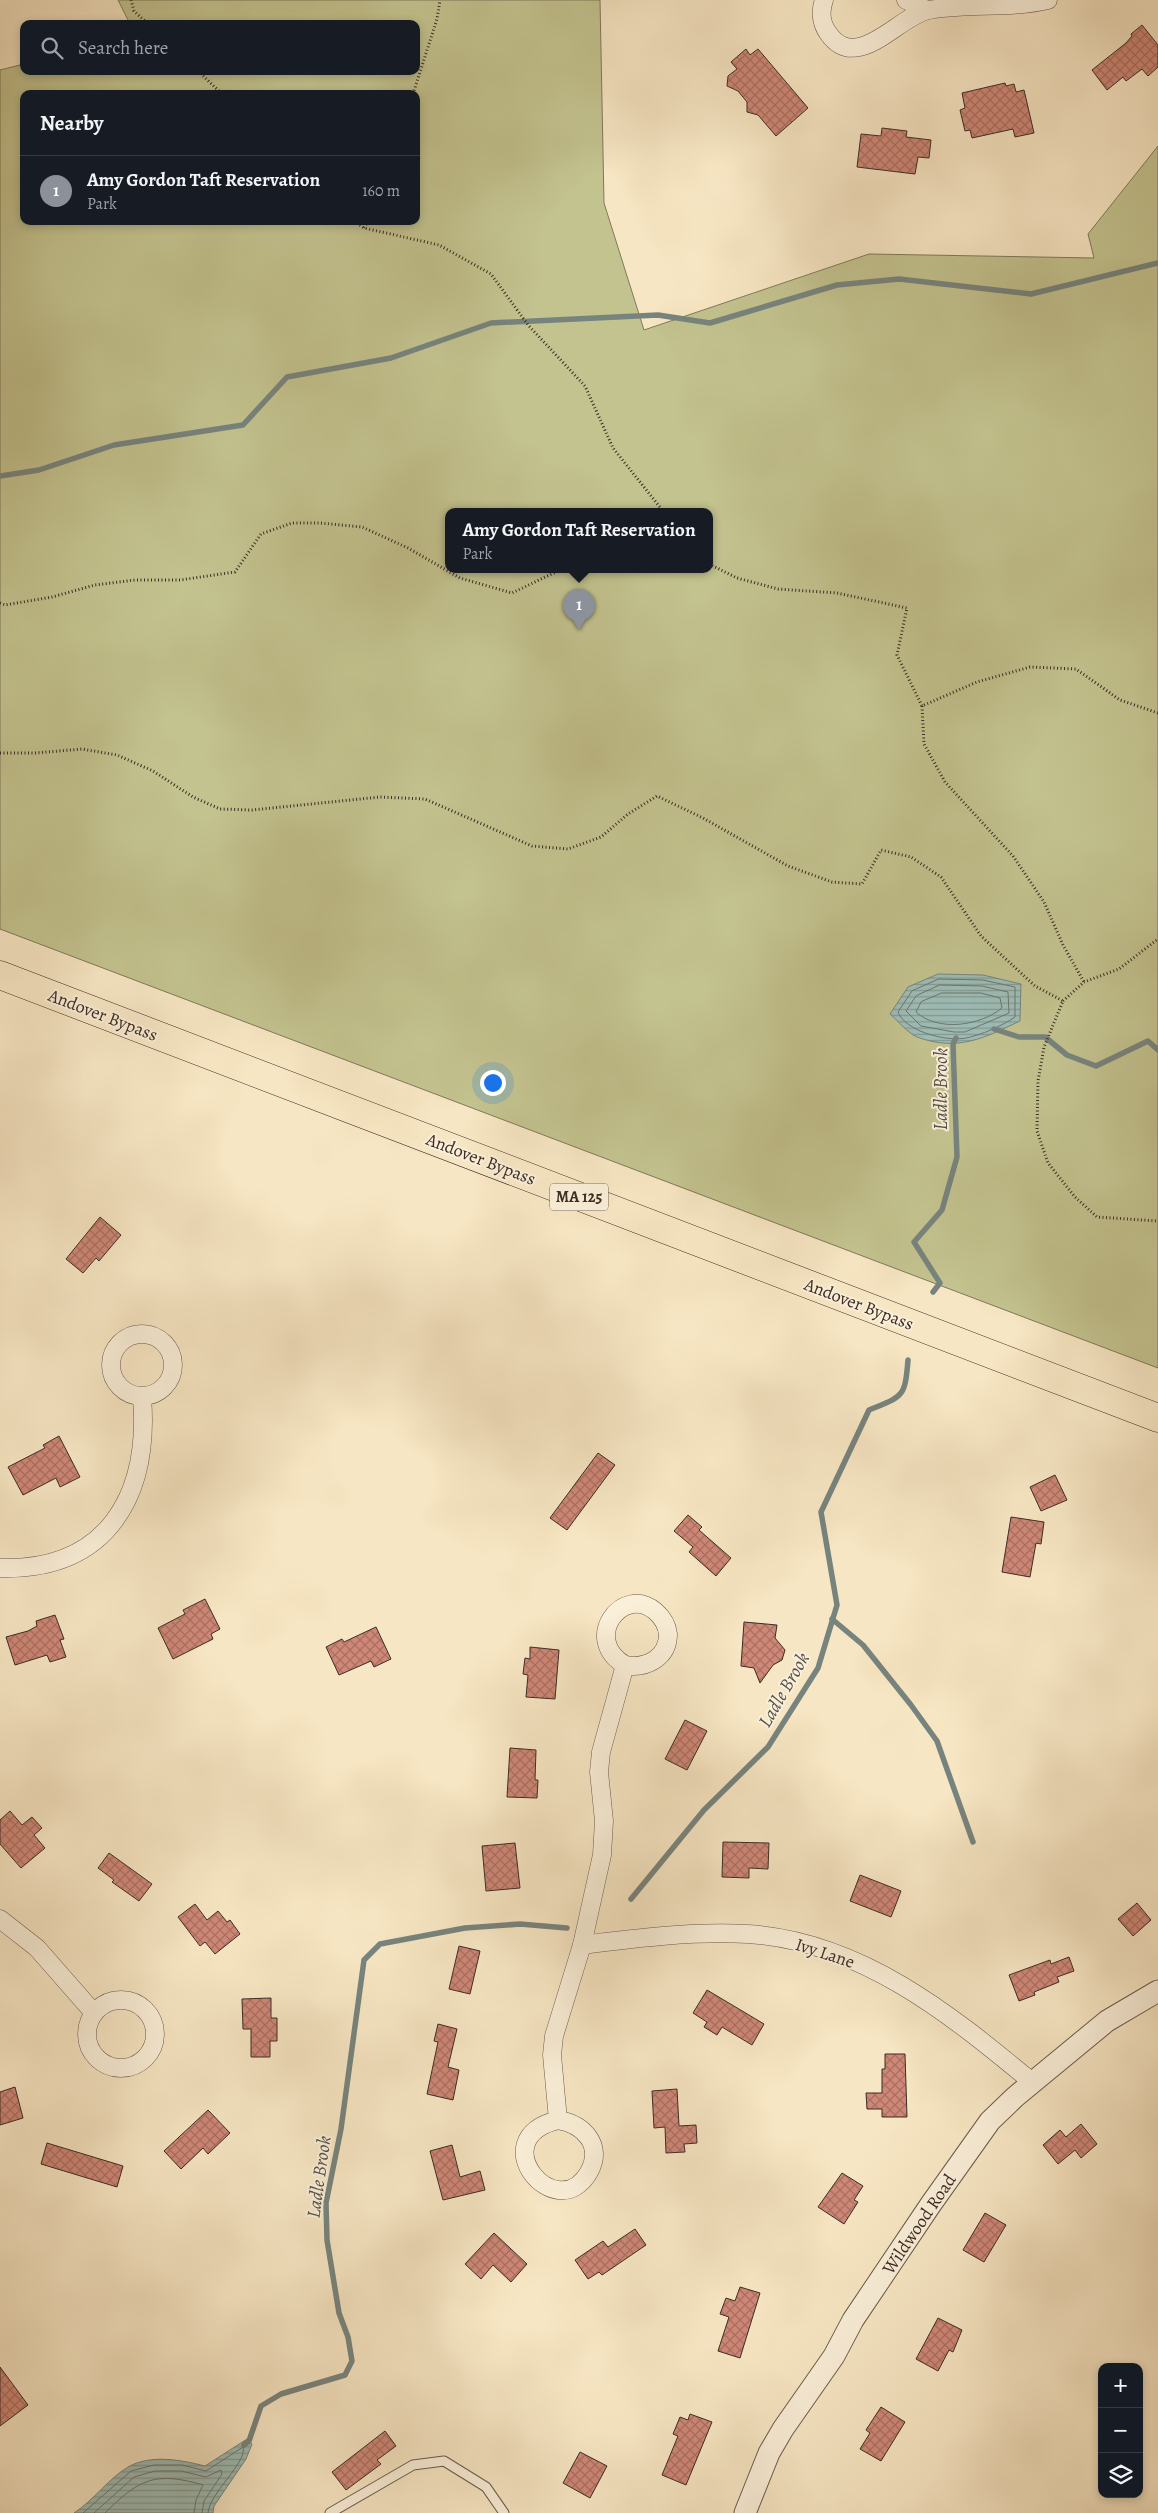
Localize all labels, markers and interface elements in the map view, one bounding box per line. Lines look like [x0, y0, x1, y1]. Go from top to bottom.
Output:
search box [20, 20, 420, 75]
icon: search [38, 34, 66, 62]
text: Search here [78, 35, 168, 61]
text: Nearby [40, 109, 103, 137]
text: Amy Gordon Taft Reservation [87, 167, 320, 193]
text: 1 [53, 180, 59, 202]
text: 160 m [362, 180, 400, 202]
text: Park [87, 193, 117, 215]
popup [445, 508, 713, 573]
text: Amy Gordon Taft Reservation [462, 517, 696, 543]
text: Park [462, 543, 492, 565]
pin: 1 [563, 589, 595, 630]
street label: Andover Bypass [44, 983, 161, 1047]
water label: Ladle Brook [928, 1048, 954, 1130]
your location [480, 1070, 506, 1096]
street label: Andover Bypass [422, 1127, 539, 1191]
road number: MA 125 [550, 1184, 608, 1210]
street label: Andover Bypass [800, 1272, 917, 1336]
water label: Ladle Brook [752, 1648, 816, 1732]
street label: Ivy Lane [792, 1932, 858, 1974]
water label: Ladle Brook [300, 2134, 338, 2220]
street label: Wildwood Road [876, 2169, 962, 2280]
map controls [1098, 2363, 1143, 2498]
button: + [1098, 2363, 1143, 2408]
button: − [1098, 2408, 1143, 2453]
button: layers [1098, 2453, 1143, 2498]

